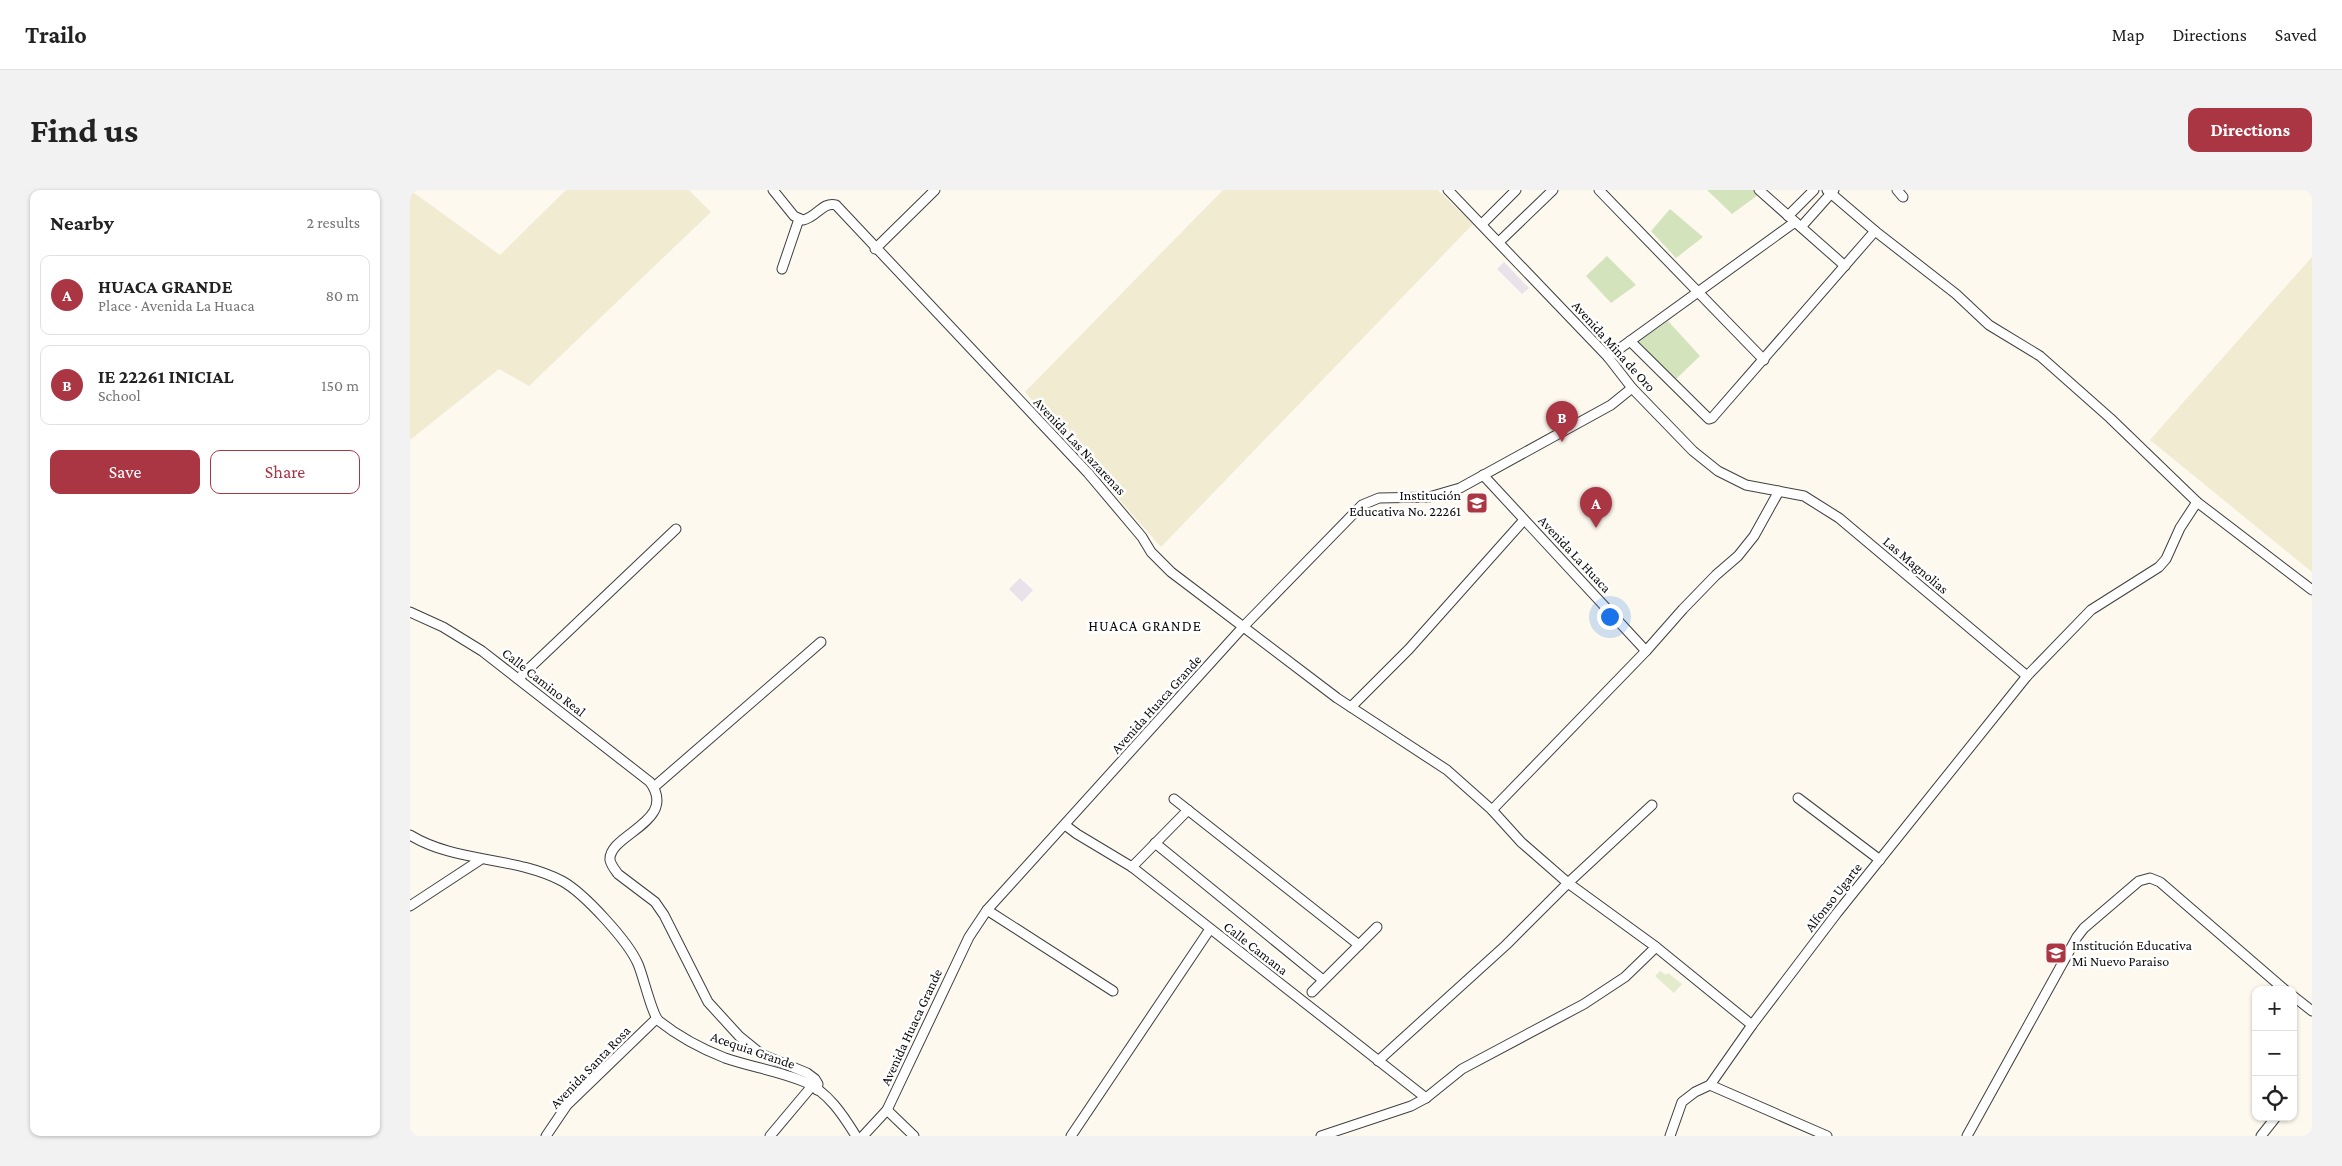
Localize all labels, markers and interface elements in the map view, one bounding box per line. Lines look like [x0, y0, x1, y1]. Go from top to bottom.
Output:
text: Trailo [25, 21, 87, 48]
text: Map [2112, 25, 2144, 45]
text: Directions [2172, 25, 2247, 45]
text: Saved [2275, 25, 2317, 45]
button: Directions [2188, 108, 2312, 152]
text: Find us [30, 111, 138, 150]
text: Nearby [50, 211, 114, 235]
text: 2 results [307, 214, 360, 231]
text: HUACA GRANDE [98, 276, 232, 297]
text: A [62, 287, 72, 304]
text: 80 m [325, 287, 359, 304]
text: Place · Avenida La Huaca [98, 297, 255, 314]
street label: Avenida Mina de Oro [1569, 297, 1659, 395]
text: IE 22261 INICIAL [98, 366, 234, 387]
text: B [62, 377, 72, 394]
text: 150 m [321, 377, 359, 394]
text: School [98, 387, 141, 404]
street label: Avenida Las Nazarenas [1031, 394, 1129, 498]
pin: B [1546, 401, 1578, 442]
button: Save [50, 450, 200, 494]
button: Share [210, 450, 360, 494]
place label: Institución Educativa No. 22261 [1349, 487, 1461, 519]
pin: A [1580, 487, 1612, 528]
school or university icon: Institución Educativa No. 22261 [1465, 491, 1489, 515]
street label: Avenida La Huaca [1535, 512, 1615, 596]
street label: Las Magnolias [1880, 533, 1952, 597]
your location [1597, 604, 1623, 630]
district label: HUACA GRANDE [1088, 618, 1202, 634]
street label: Calle Camino Real [499, 644, 589, 720]
street label: Avenida Huaca Grande [1108, 651, 1204, 757]
street label: Alfonso Ugarte [1801, 859, 1865, 935]
street label: Calle Camana [1221, 918, 1292, 978]
place label: Institución Educativa Mi Nuevo Paraiso [2072, 937, 2193, 969]
school or university icon: Institución Educativa Mi Nuevo Paraiso [2044, 941, 2068, 965]
street label: Avenida Huaca Grande [877, 966, 945, 1088]
map controls [2252, 986, 2297, 1121]
button: + [2252, 986, 2297, 1031]
street label: Avenida Santa Rosa [547, 1022, 634, 1112]
street label: Acequia Grande [709, 1028, 797, 1072]
button: − [2252, 1031, 2297, 1076]
button: locate [2252, 1076, 2297, 1121]

